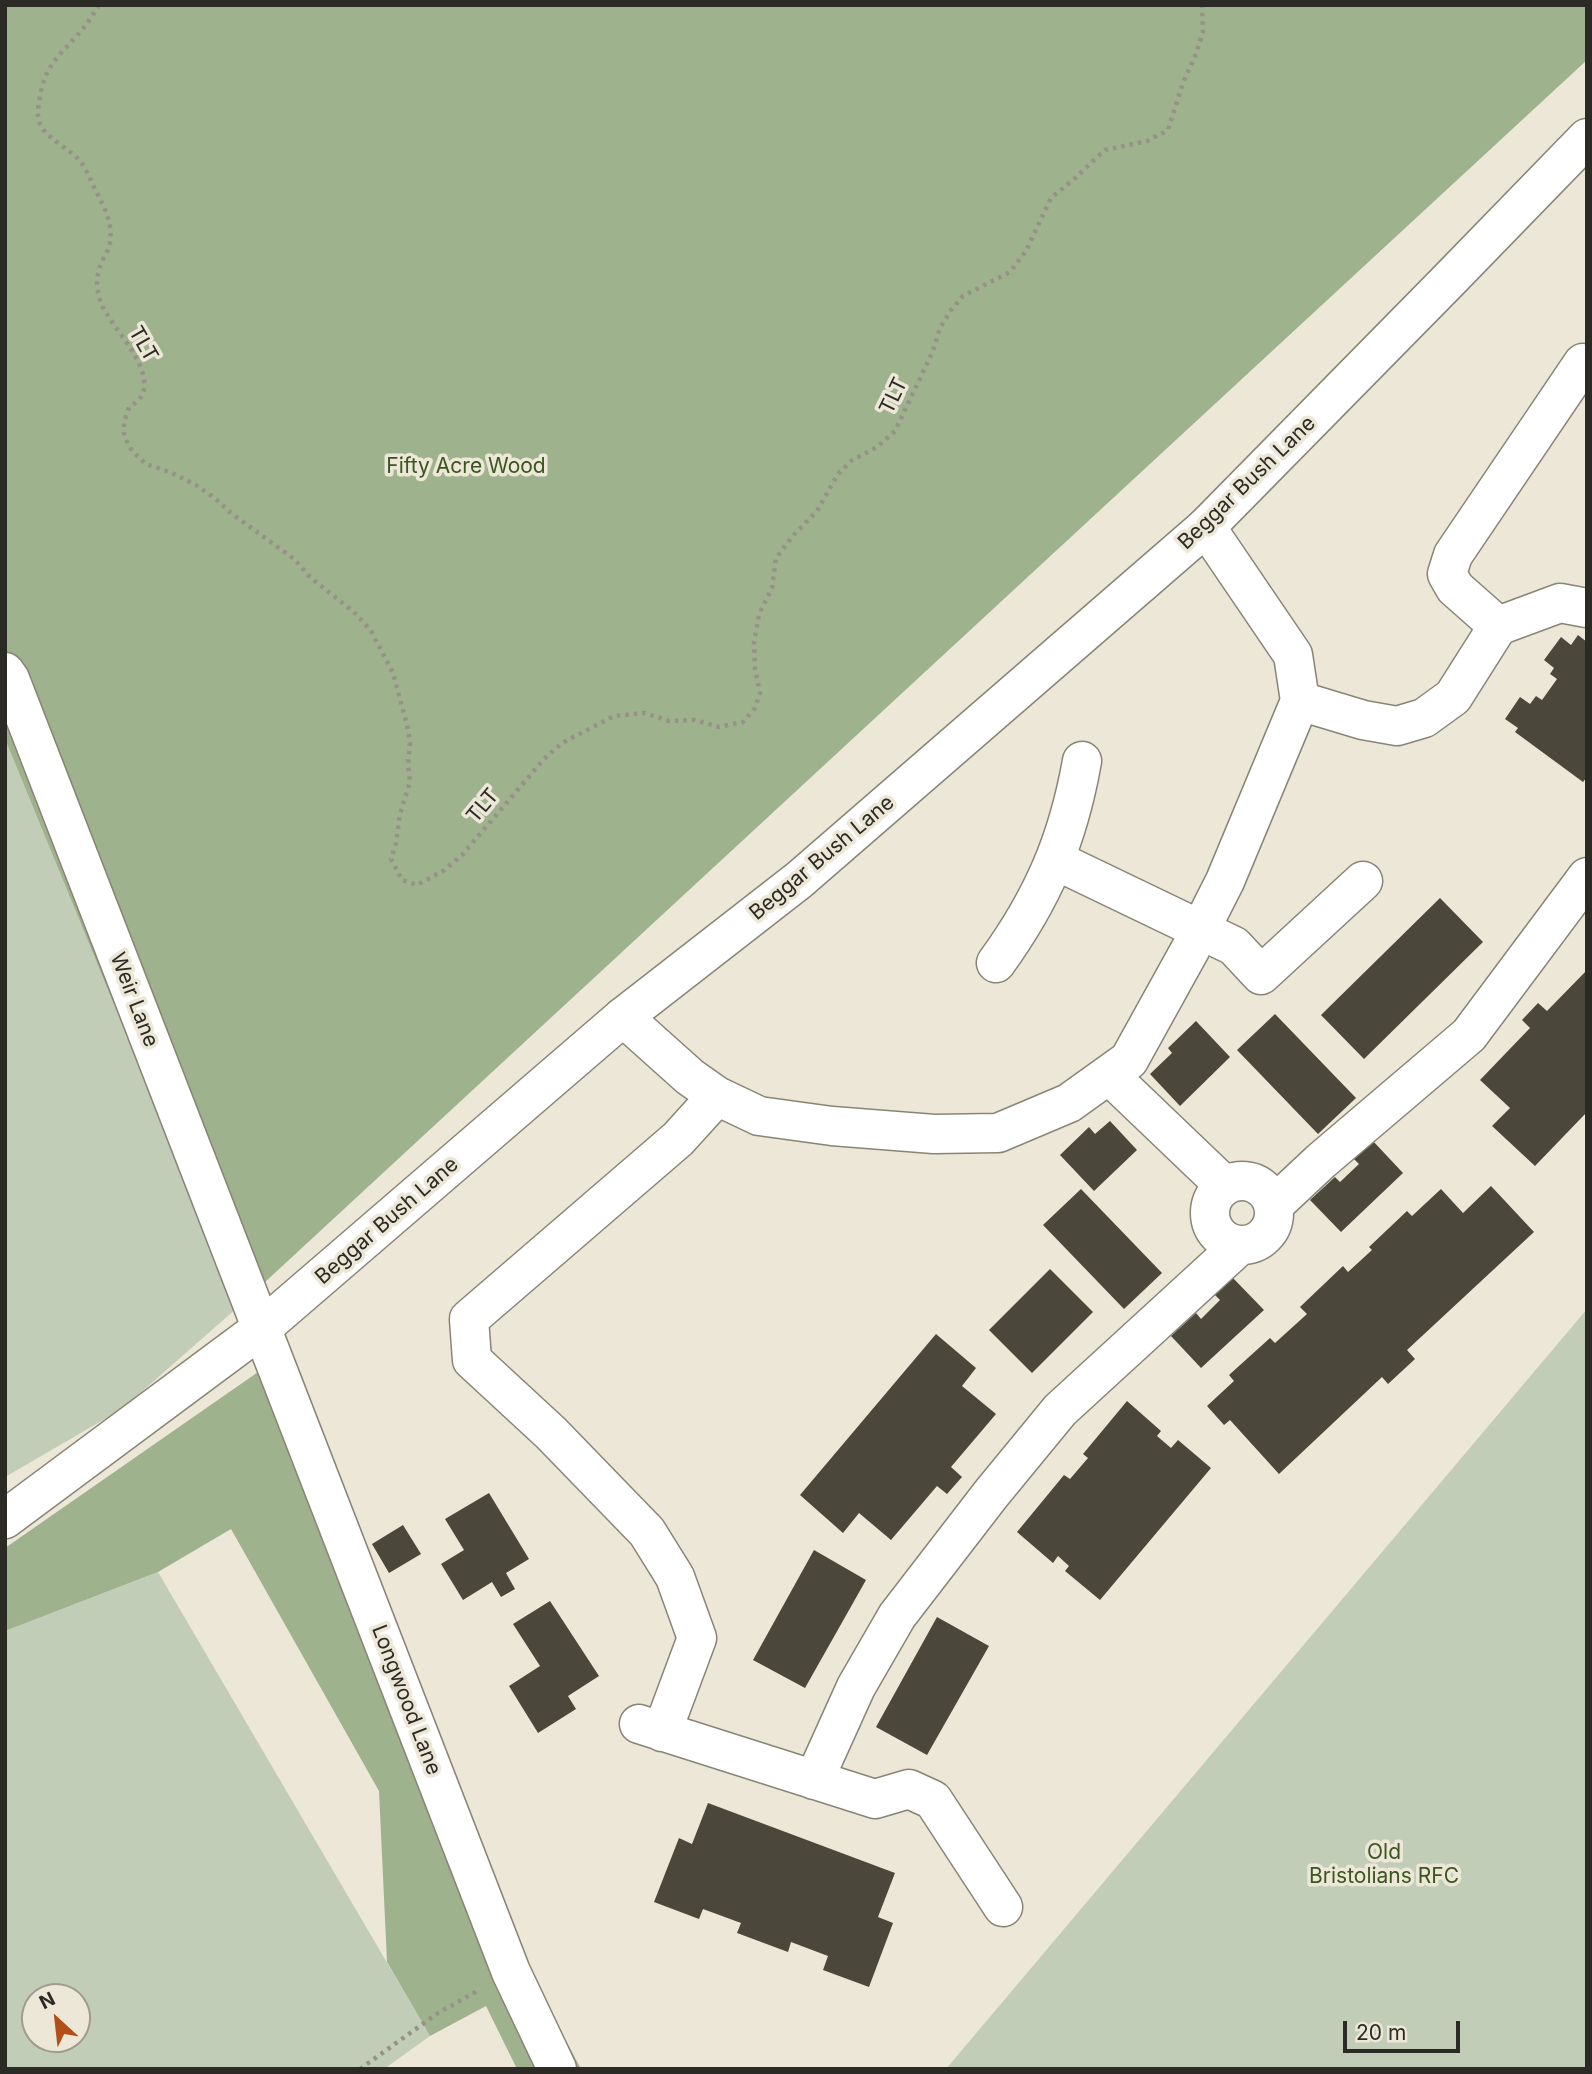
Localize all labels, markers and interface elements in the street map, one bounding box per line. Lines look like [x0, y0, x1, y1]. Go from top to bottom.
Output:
street label: TLT [123, 322, 163, 366]
street label: TLT [875, 374, 913, 418]
street label: Beggar Bush Lane [1173, 411, 1321, 555]
park label: Fifty Acre Wood [386, 454, 546, 480]
street label: TLT [461, 784, 505, 828]
street label: Beggar Bush Lane [744, 790, 900, 926]
street label: Weir Lane [104, 949, 164, 1051]
street label: Beggar Bush Lane [310, 1152, 464, 1290]
street label: Longwood Lane [366, 1621, 446, 1779]
park label: Old Bristolians RFC [1309, 1840, 1459, 1890]
north arrow [21, 1983, 91, 2053]
text: N [35, 1987, 59, 2014]
scale bar [1347, 2008, 1464, 2052]
text: 20 m [1356, 2020, 1406, 2045]

